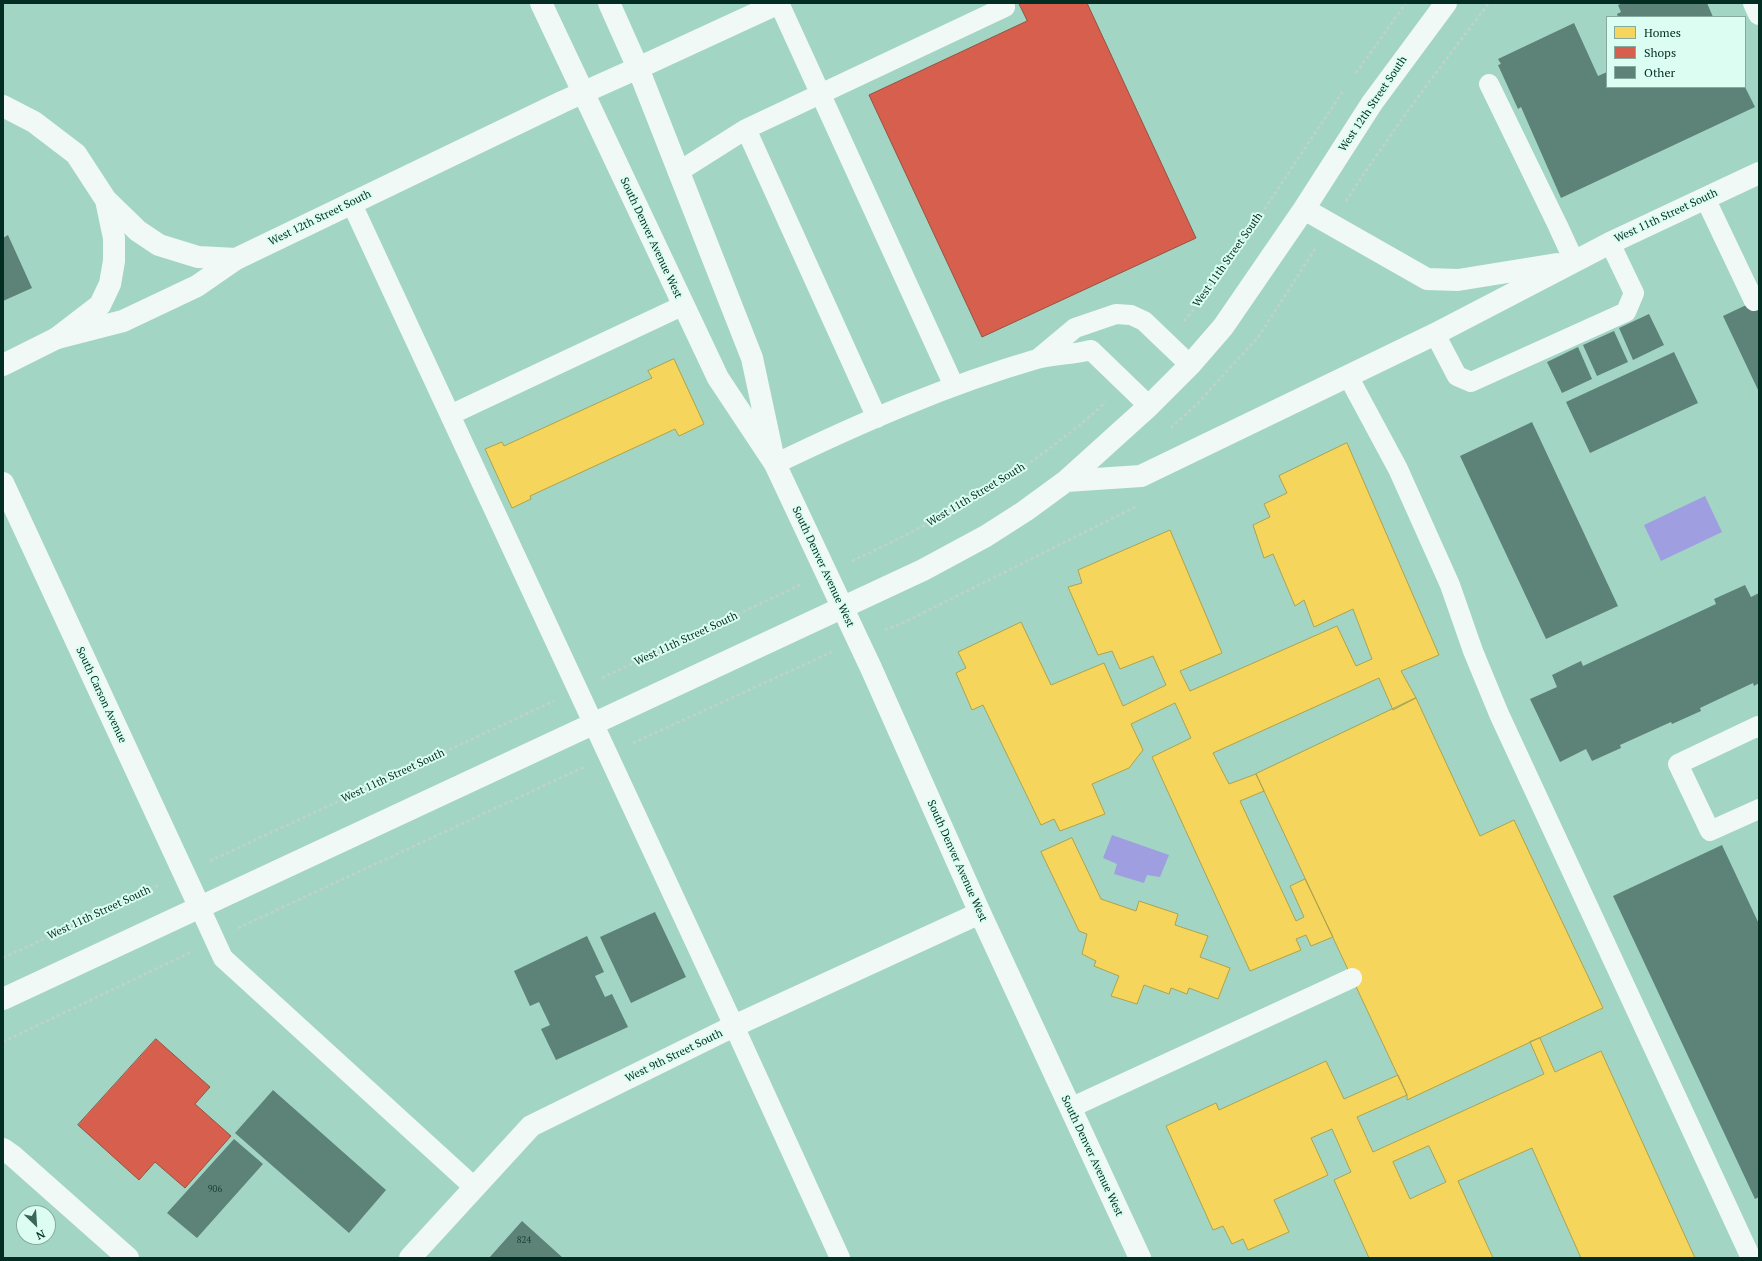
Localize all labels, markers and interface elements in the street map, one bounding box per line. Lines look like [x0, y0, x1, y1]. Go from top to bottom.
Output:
legend [1606, 16, 1746, 88]
text: Homes [1644, 25, 1681, 40]
text: Shops [1644, 45, 1676, 60]
street label: West 12th Street South [1336, 54, 1410, 154]
text: Other [1644, 65, 1675, 80]
street label: South Denver Avenue West [617, 175, 685, 301]
street label: West 11th Street South [1612, 186, 1720, 246]
street label: West 12th Street South [267, 187, 373, 249]
street label: West 11th Street South [1190, 210, 1266, 310]
street label: West 11th Street South [924, 460, 1028, 530]
street label: South Denver Avenue West [789, 504, 857, 630]
street label: West 11th Street South [632, 609, 740, 669]
street label: South Carson Avenue [73, 645, 129, 745]
street label: West 11th Street South [339, 746, 447, 806]
street label: South Denver Avenue West [924, 798, 990, 924]
street label: West 11th Street South [45, 883, 153, 943]
street label: West 9th Street South [623, 1027, 725, 1085]
street label: South Denver Avenue West [1058, 1093, 1126, 1219]
house number: 906 [208, 1184, 222, 1194]
north arrow [16, 1205, 56, 1245]
text: N [34, 1227, 47, 1243]
house number: 824 [517, 1235, 531, 1245]

